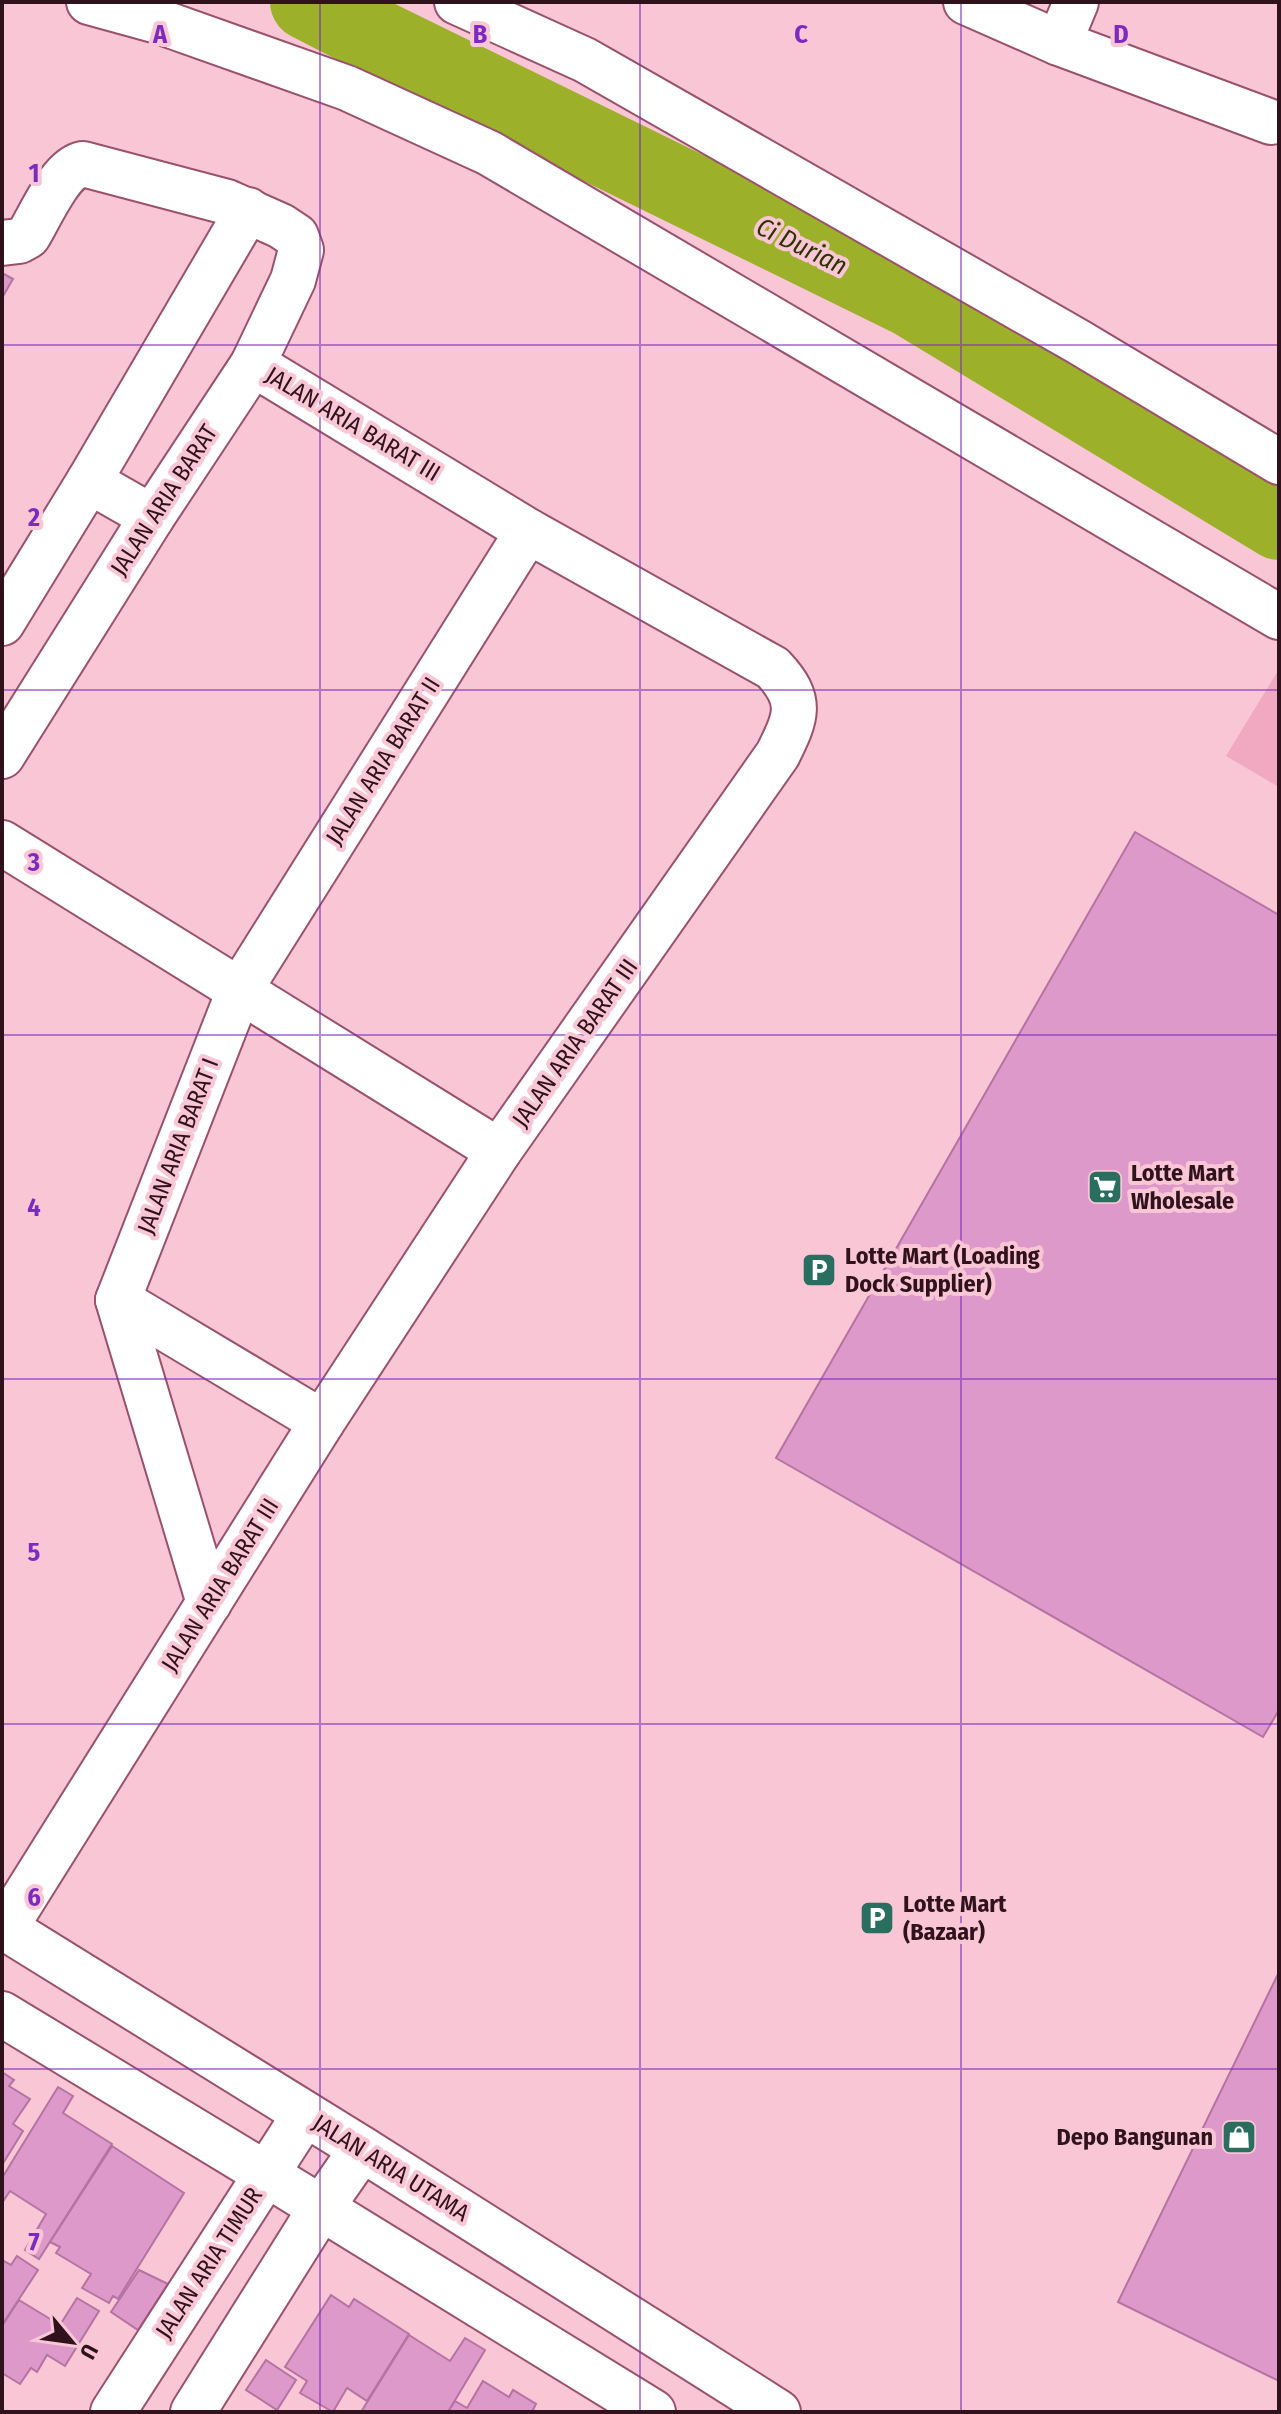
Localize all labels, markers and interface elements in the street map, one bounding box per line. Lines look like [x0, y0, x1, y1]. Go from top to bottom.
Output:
text: A [152, 19, 168, 50]
text: B [473, 19, 488, 50]
text: C [794, 19, 808, 50]
text: D [1113, 19, 1129, 50]
text: 1 [29, 158, 40, 189]
water label: Ci Durian [751, 211, 852, 282]
street label: JALAN ARIA BARAT III [261, 361, 445, 487]
street label: JALAN ARIA BARAT [105, 419, 223, 581]
text: 2 [27, 502, 40, 533]
street label: JALAN ARIA BARAT II [320, 672, 446, 850]
text: 3 [27, 847, 40, 878]
street label: JALAN ARIA BARAT III [507, 954, 643, 1132]
street label: JALAN ARIA BARAT I [132, 1054, 224, 1238]
place label: Lotte Mart Wholesale [1131, 1159, 1235, 1215]
supermarket icon: Lotte Mart Wholesale [1086, 1168, 1124, 1206]
text: 4 [27, 1192, 41, 1223]
place label: Lotte Mart (Loading Dock Supplier) [845, 1242, 1040, 1298]
parking icon: Lotte Mart (Loading Dock Supplier) [800, 1251, 838, 1289]
street label: JALAN ARIA BARAT III [155, 1493, 285, 1677]
text: 5 [28, 1537, 41, 1568]
text: 6 [27, 1882, 41, 1913]
place label: Lotte Mart (Bazaar) [903, 1890, 1007, 1946]
parking icon: Lotte Mart (Bazaar) [858, 1899, 896, 1937]
street label: JALAN ARIA UTAMA [308, 2109, 475, 2228]
shop icon: Depo Bangunan [1220, 2118, 1258, 2156]
place label: Depo Bangunan [1057, 2123, 1213, 2151]
street label: JALAN ARIA TIMUR [150, 2182, 268, 2344]
text: 7 [28, 2227, 40, 2258]
north arrow [32, 2302, 112, 2382]
text: U [74, 2339, 104, 2364]

